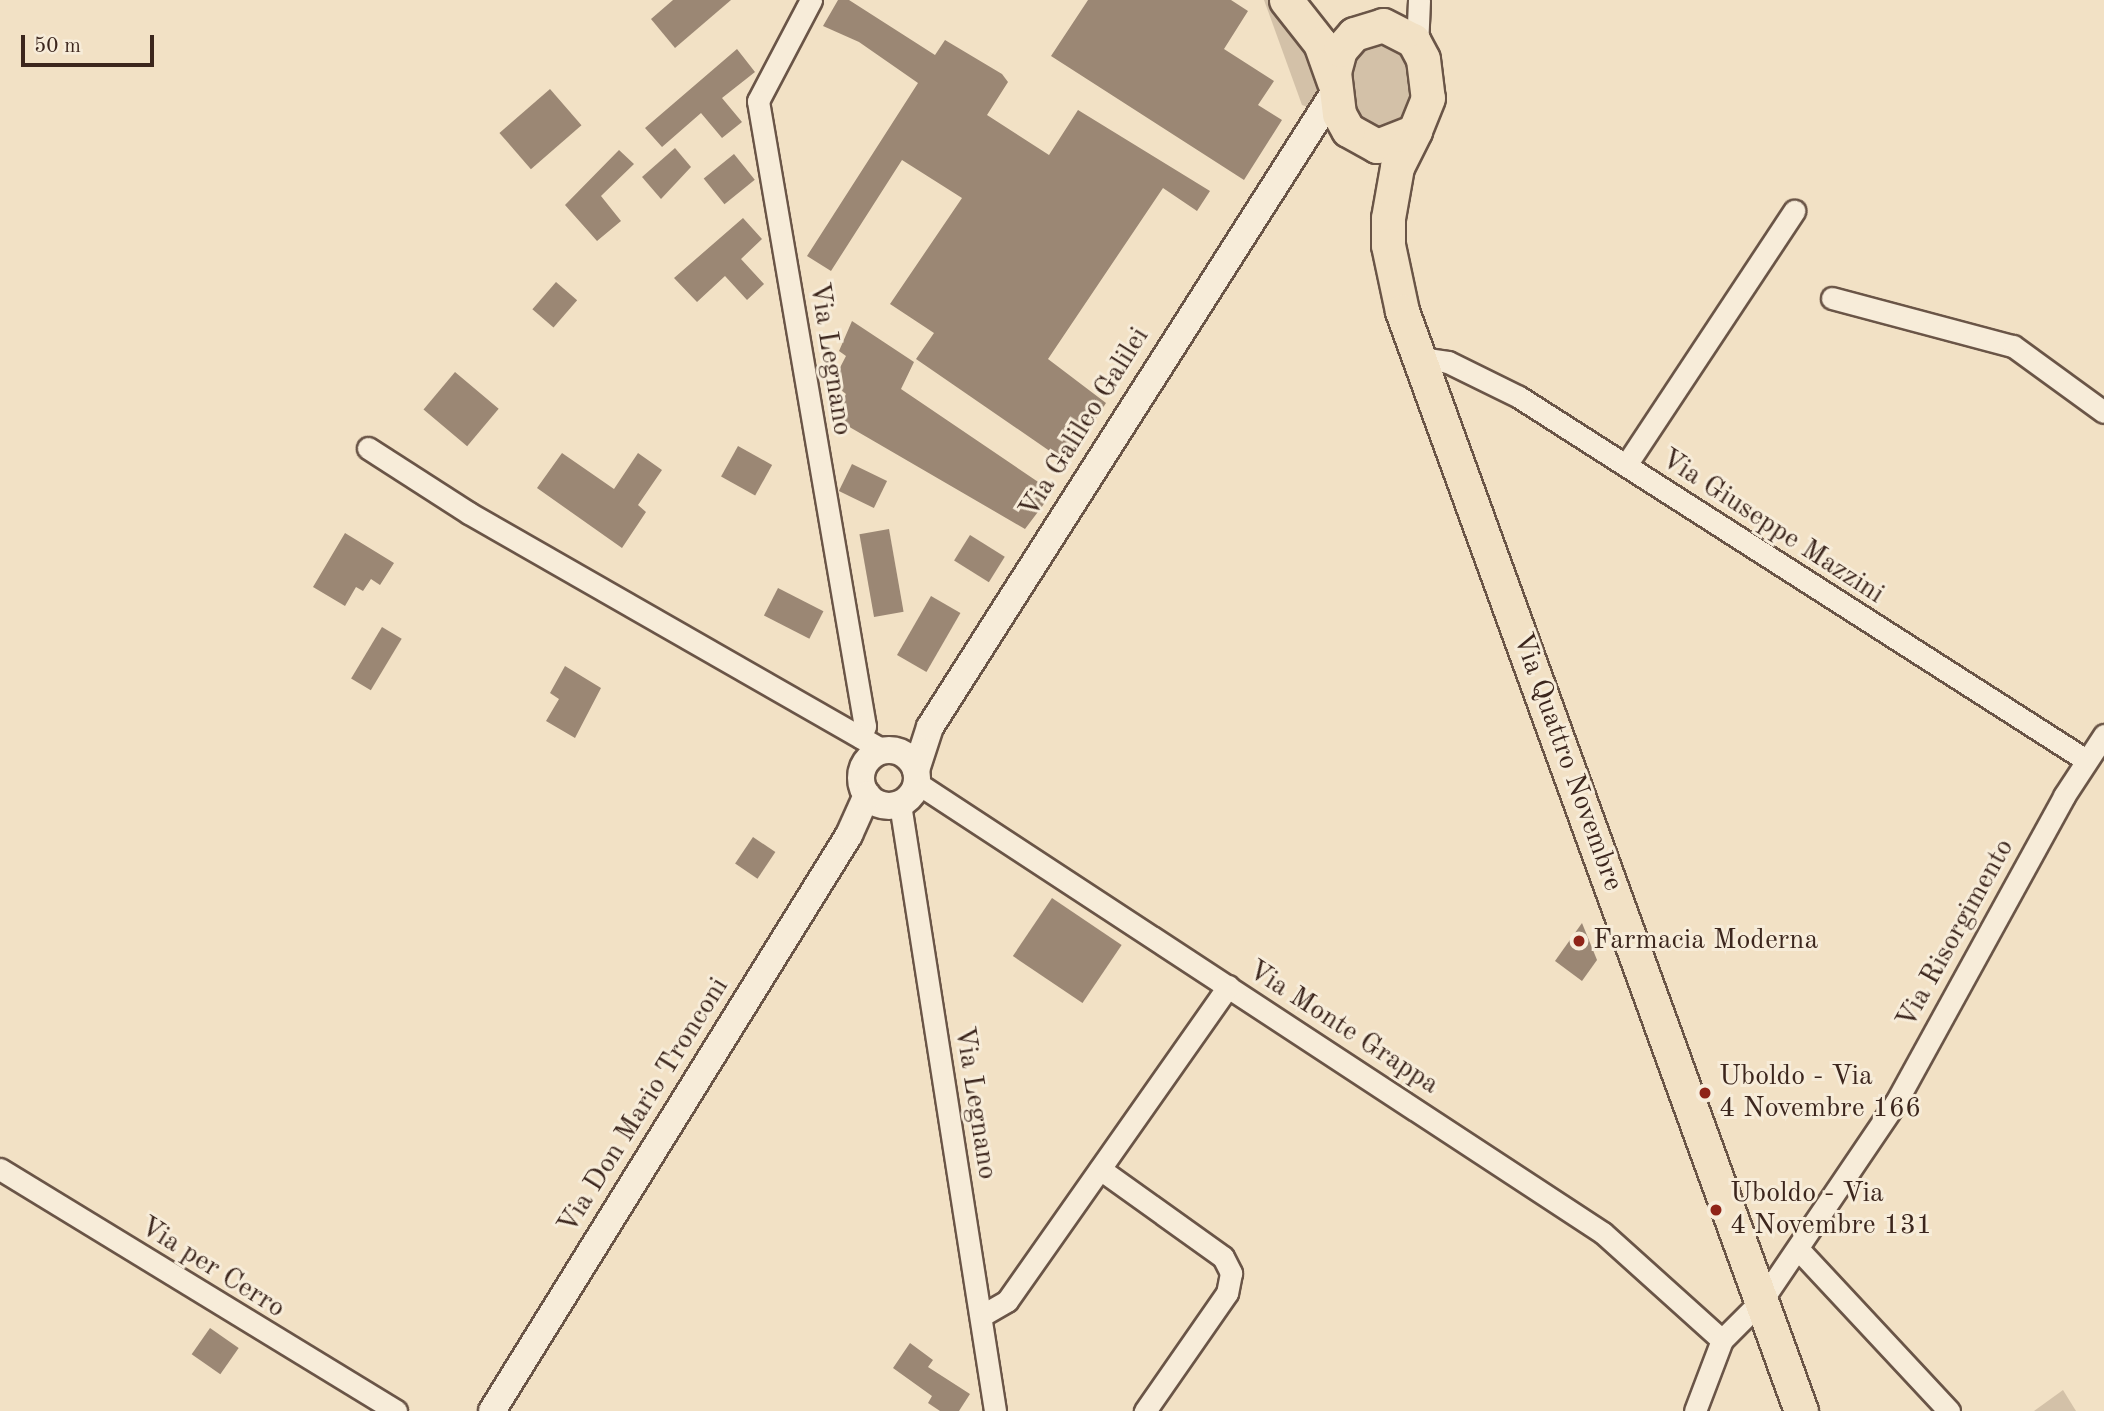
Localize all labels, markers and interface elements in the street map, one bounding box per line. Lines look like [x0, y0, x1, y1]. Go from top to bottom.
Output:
scale bar [24, 21, 158, 65]
text: 50 m [34, 36, 81, 57]
street label: Via Legnano [801, 280, 859, 438]
street label: Via Galileo Galilei [1013, 322, 1157, 524]
street label: Via Giuseppe Mazzini [1654, 442, 1890, 612]
street label: Via Quattro Novembre [1505, 628, 1629, 896]
street label: Via Risorgimento [1890, 833, 2022, 1035]
place label: Farmacia Moderna [1593, 924, 1818, 958]
marker: Farmacia Moderna [1571, 933, 1587, 949]
street label: Via Monte Grappa [1241, 954, 1445, 1102]
street label: Via Don Mario Tronconi [551, 972, 737, 1240]
street label: Via Legnano [946, 1024, 1004, 1182]
place label: Uboldo - Via 4 Novembre 166 [1719, 1060, 1921, 1126]
marker: Uboldo - Via 4 Novembre 166 [1697, 1085, 1713, 1101]
place label: Uboldo - Via 4 Novembre 131 [1730, 1177, 1932, 1243]
marker: Uboldo - Via 4 Novembre 131 [1708, 1202, 1724, 1218]
street label: Via per Cerro [133, 1210, 291, 1326]

